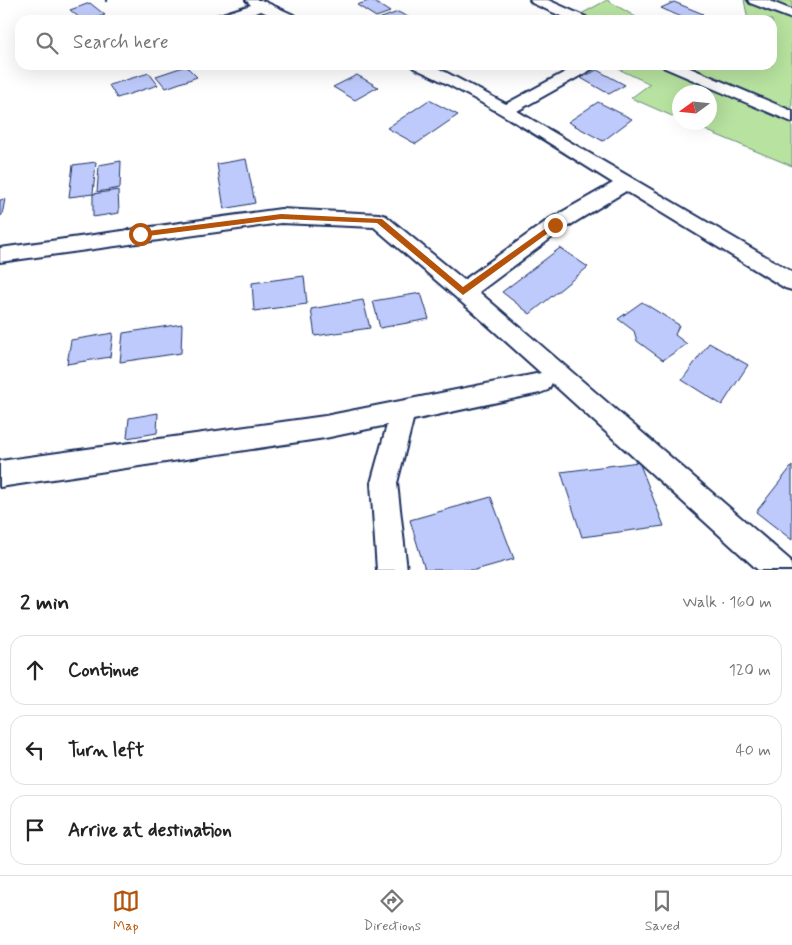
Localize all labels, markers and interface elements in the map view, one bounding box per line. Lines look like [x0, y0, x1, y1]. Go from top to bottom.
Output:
search box [15, 15, 777, 70]
icon: search [33, 29, 61, 57]
text: Search here [73, 30, 169, 55]
north arrow [672, 85, 717, 130]
route end [544, 214, 567, 237]
route start [129, 223, 152, 246]
text: 2 min [20, 589, 69, 617]
text: Walk · 160 m [682, 592, 772, 613]
icon: ahead [21, 656, 49, 684]
text: Continue [68, 658, 139, 683]
text: 120 m [729, 660, 771, 681]
icon: left [21, 736, 49, 764]
text: Turn left [68, 738, 144, 763]
text: 40 m [735, 740, 771, 761]
icon: arrive [21, 816, 49, 844]
text: Arrive at destination [68, 818, 232, 843]
tab: Map [112, 887, 140, 935]
tab: Directions [364, 887, 421, 935]
tab: Saved [645, 887, 680, 935]

